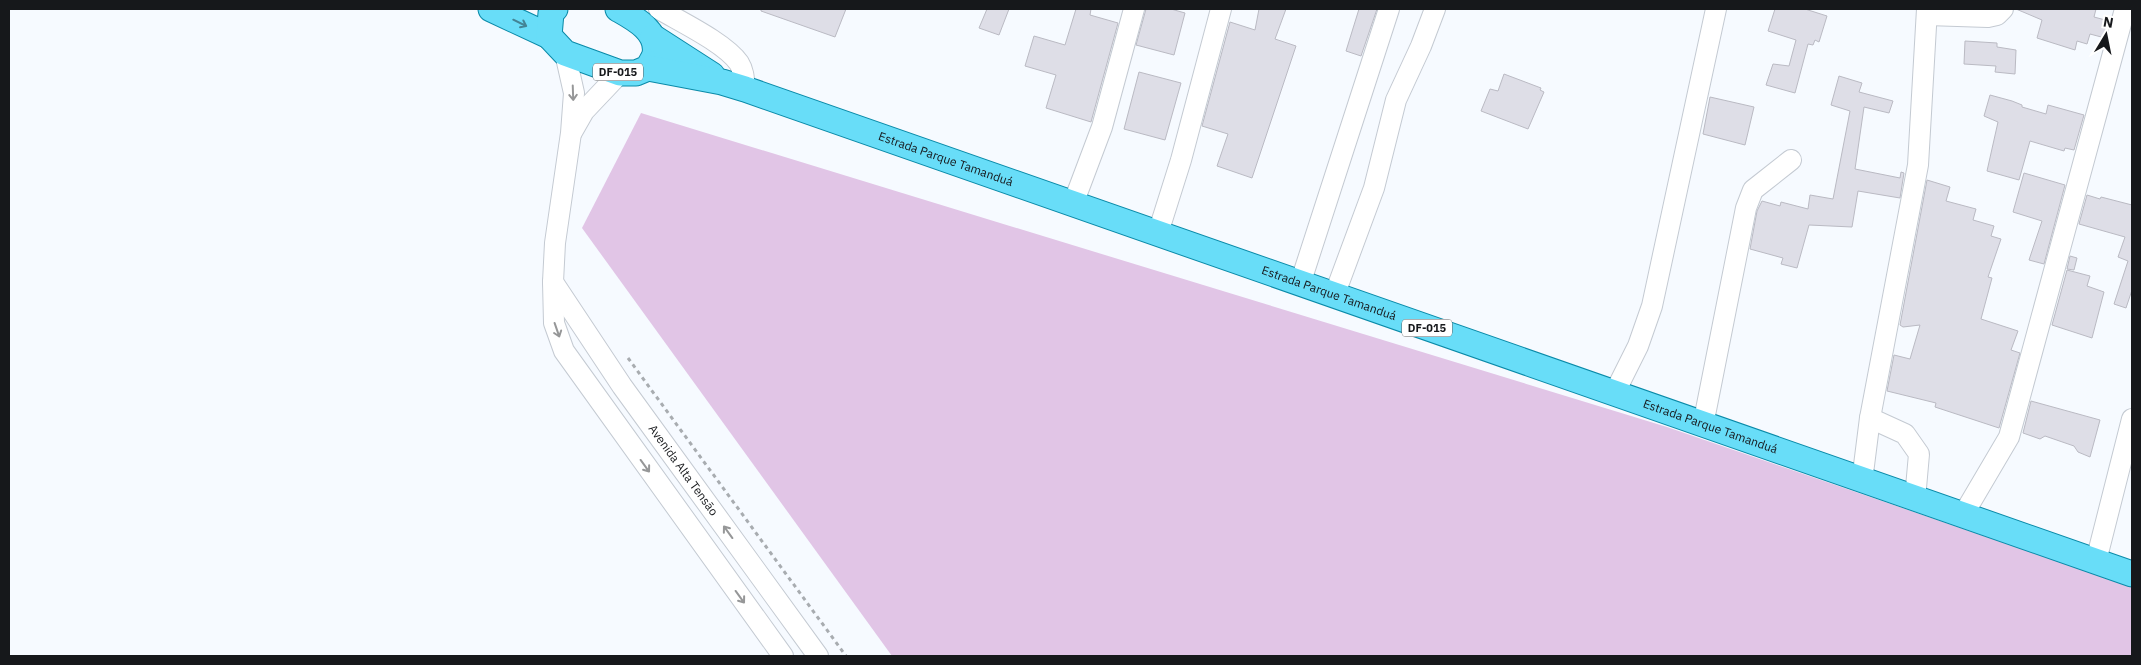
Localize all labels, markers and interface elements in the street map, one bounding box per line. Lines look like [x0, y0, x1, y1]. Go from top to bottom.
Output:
north arrow [2081, 10, 2131, 60]
text: N [2102, 12, 2115, 32]
one-way arrow [512, 18, 527, 28]
road number: DF-015 [593, 64, 643, 80]
one-way arrow [568, 84, 578, 100]
street label: Estrada Parque Tamanduá [877, 128, 1016, 189]
street label: Estrada Parque Tamanduá [1260, 262, 1399, 323]
road number: DF-015 [1402, 319, 1452, 336]
one-way arrow [553, 322, 562, 338]
street label: Estrada Parque Tamanduá [1641, 396, 1780, 457]
street label: Avenida Alta Tensāo [646, 422, 722, 519]
one-way arrow [640, 459, 651, 472]
one-way arrow [723, 525, 733, 539]
one-way arrow [735, 590, 746, 604]

